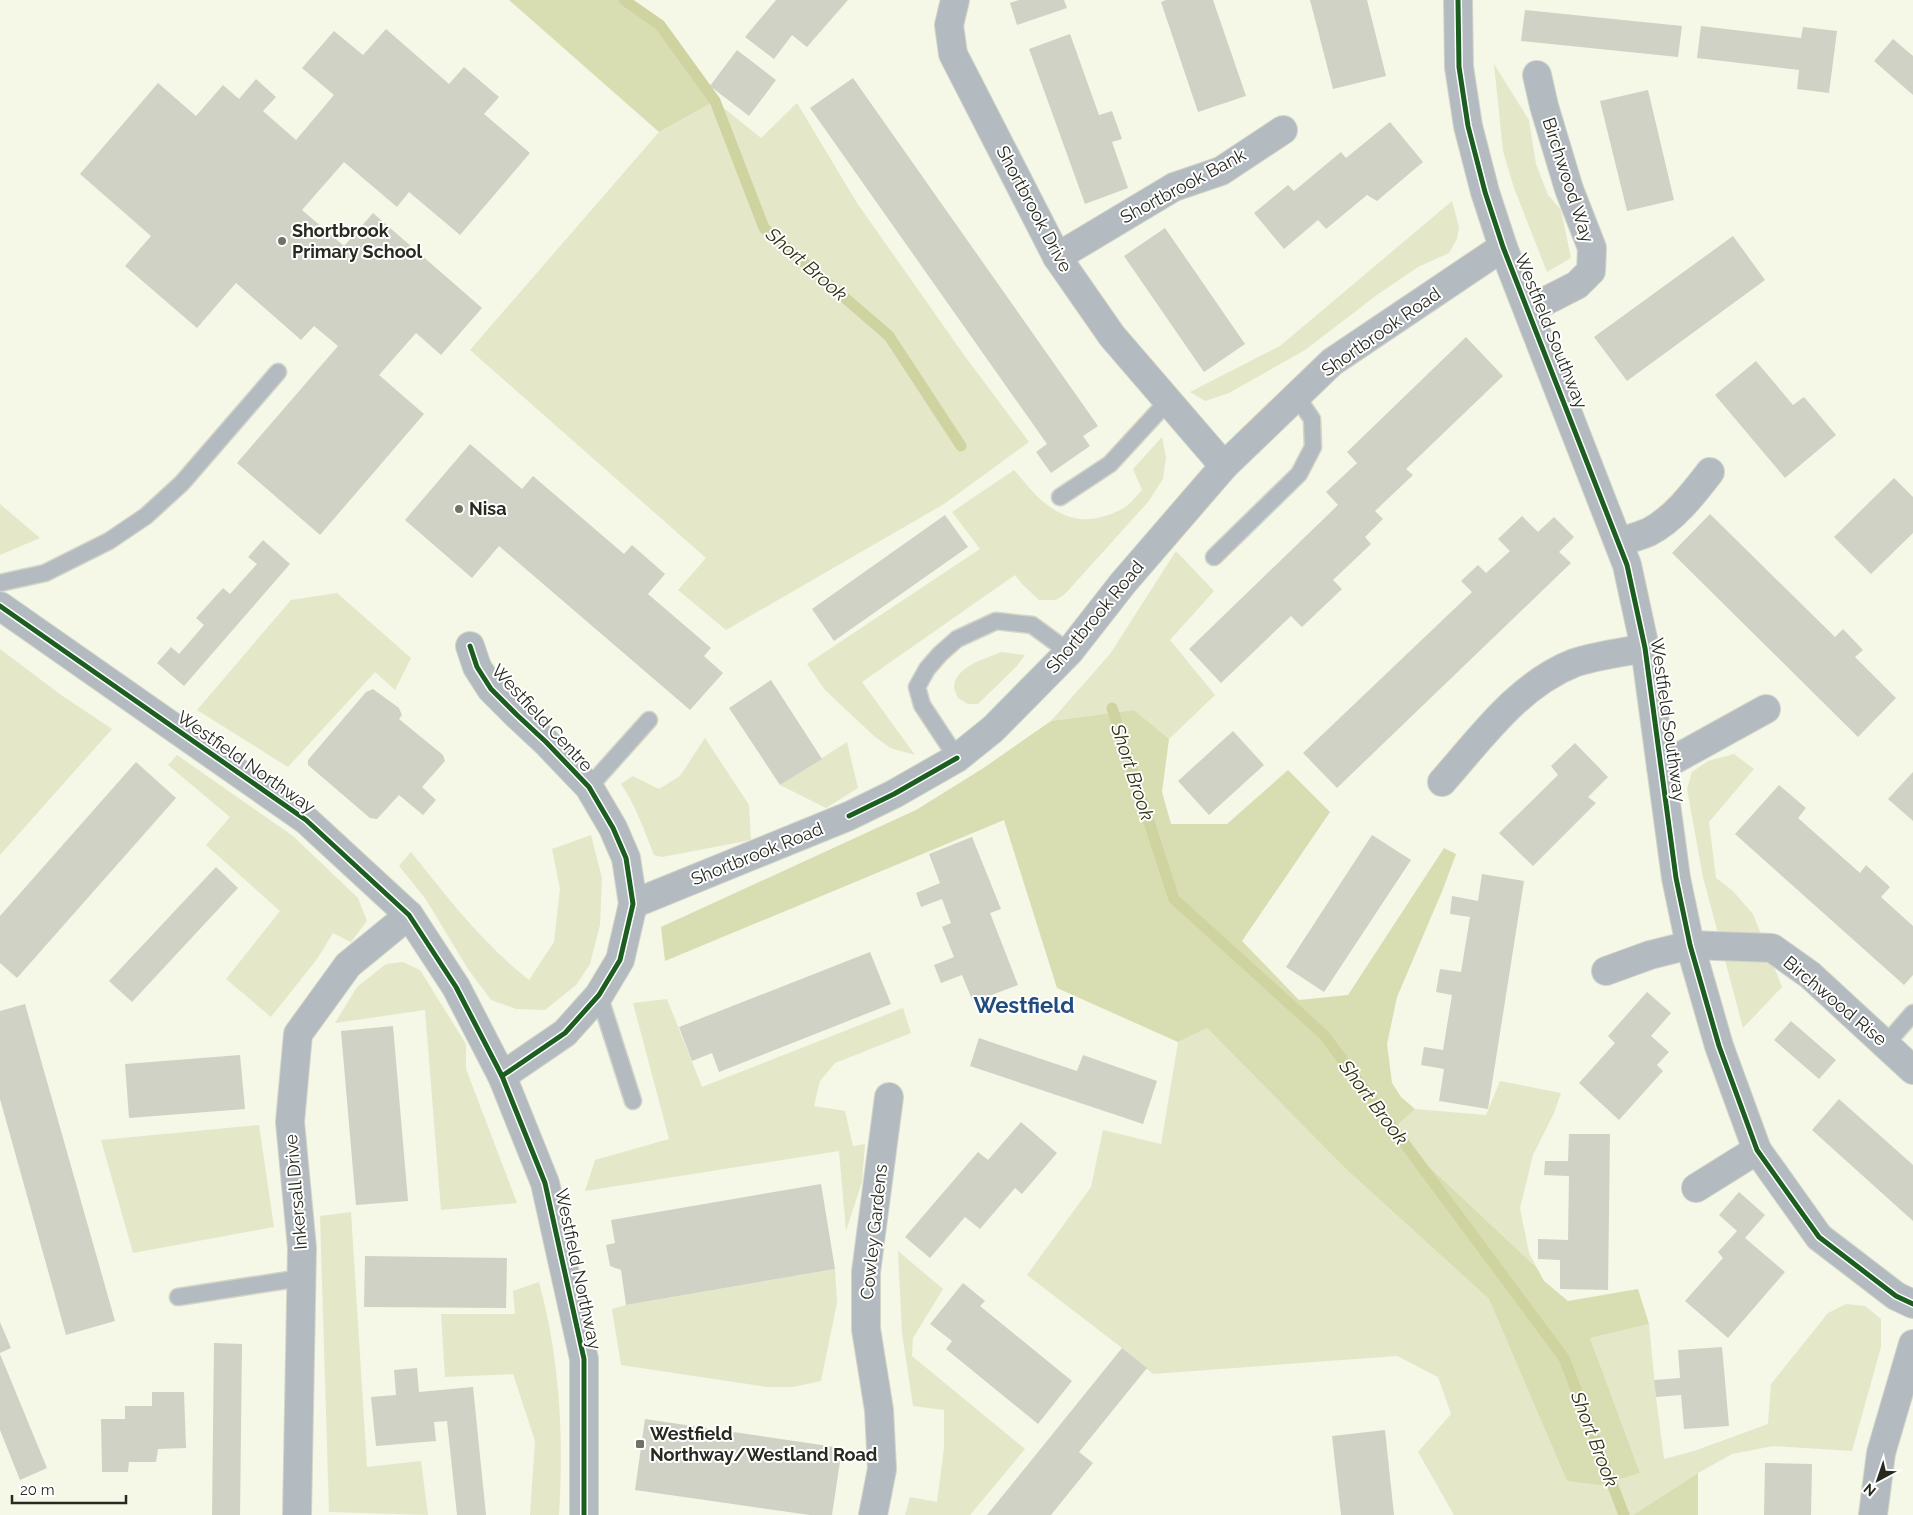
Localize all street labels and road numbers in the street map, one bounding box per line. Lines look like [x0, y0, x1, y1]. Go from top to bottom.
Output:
street label: Birchwood Way [1538, 115, 1599, 245]
street label: Shortbrook Drive [992, 142, 1077, 276]
street label: Shortbrook Bank [1116, 143, 1249, 227]
street label: Westfield Southway [1511, 250, 1592, 412]
street label: Shortbrook Road [1317, 283, 1444, 380]
street label: Shortbrook Road [1041, 556, 1148, 677]
street label: Westfield Southway [1647, 636, 1690, 804]
street label: Westfield Centre [487, 660, 598, 776]
street label: Westfield Northway [173, 706, 320, 817]
street label: Shortbrook Road [688, 818, 826, 890]
street label: Birchwood Rise [1779, 951, 1892, 1050]
street label: Inkersall Drive [280, 1133, 311, 1251]
street label: Cowley Gardens [856, 1163, 891, 1301]
street label: Westfield Northway [551, 1187, 606, 1352]

